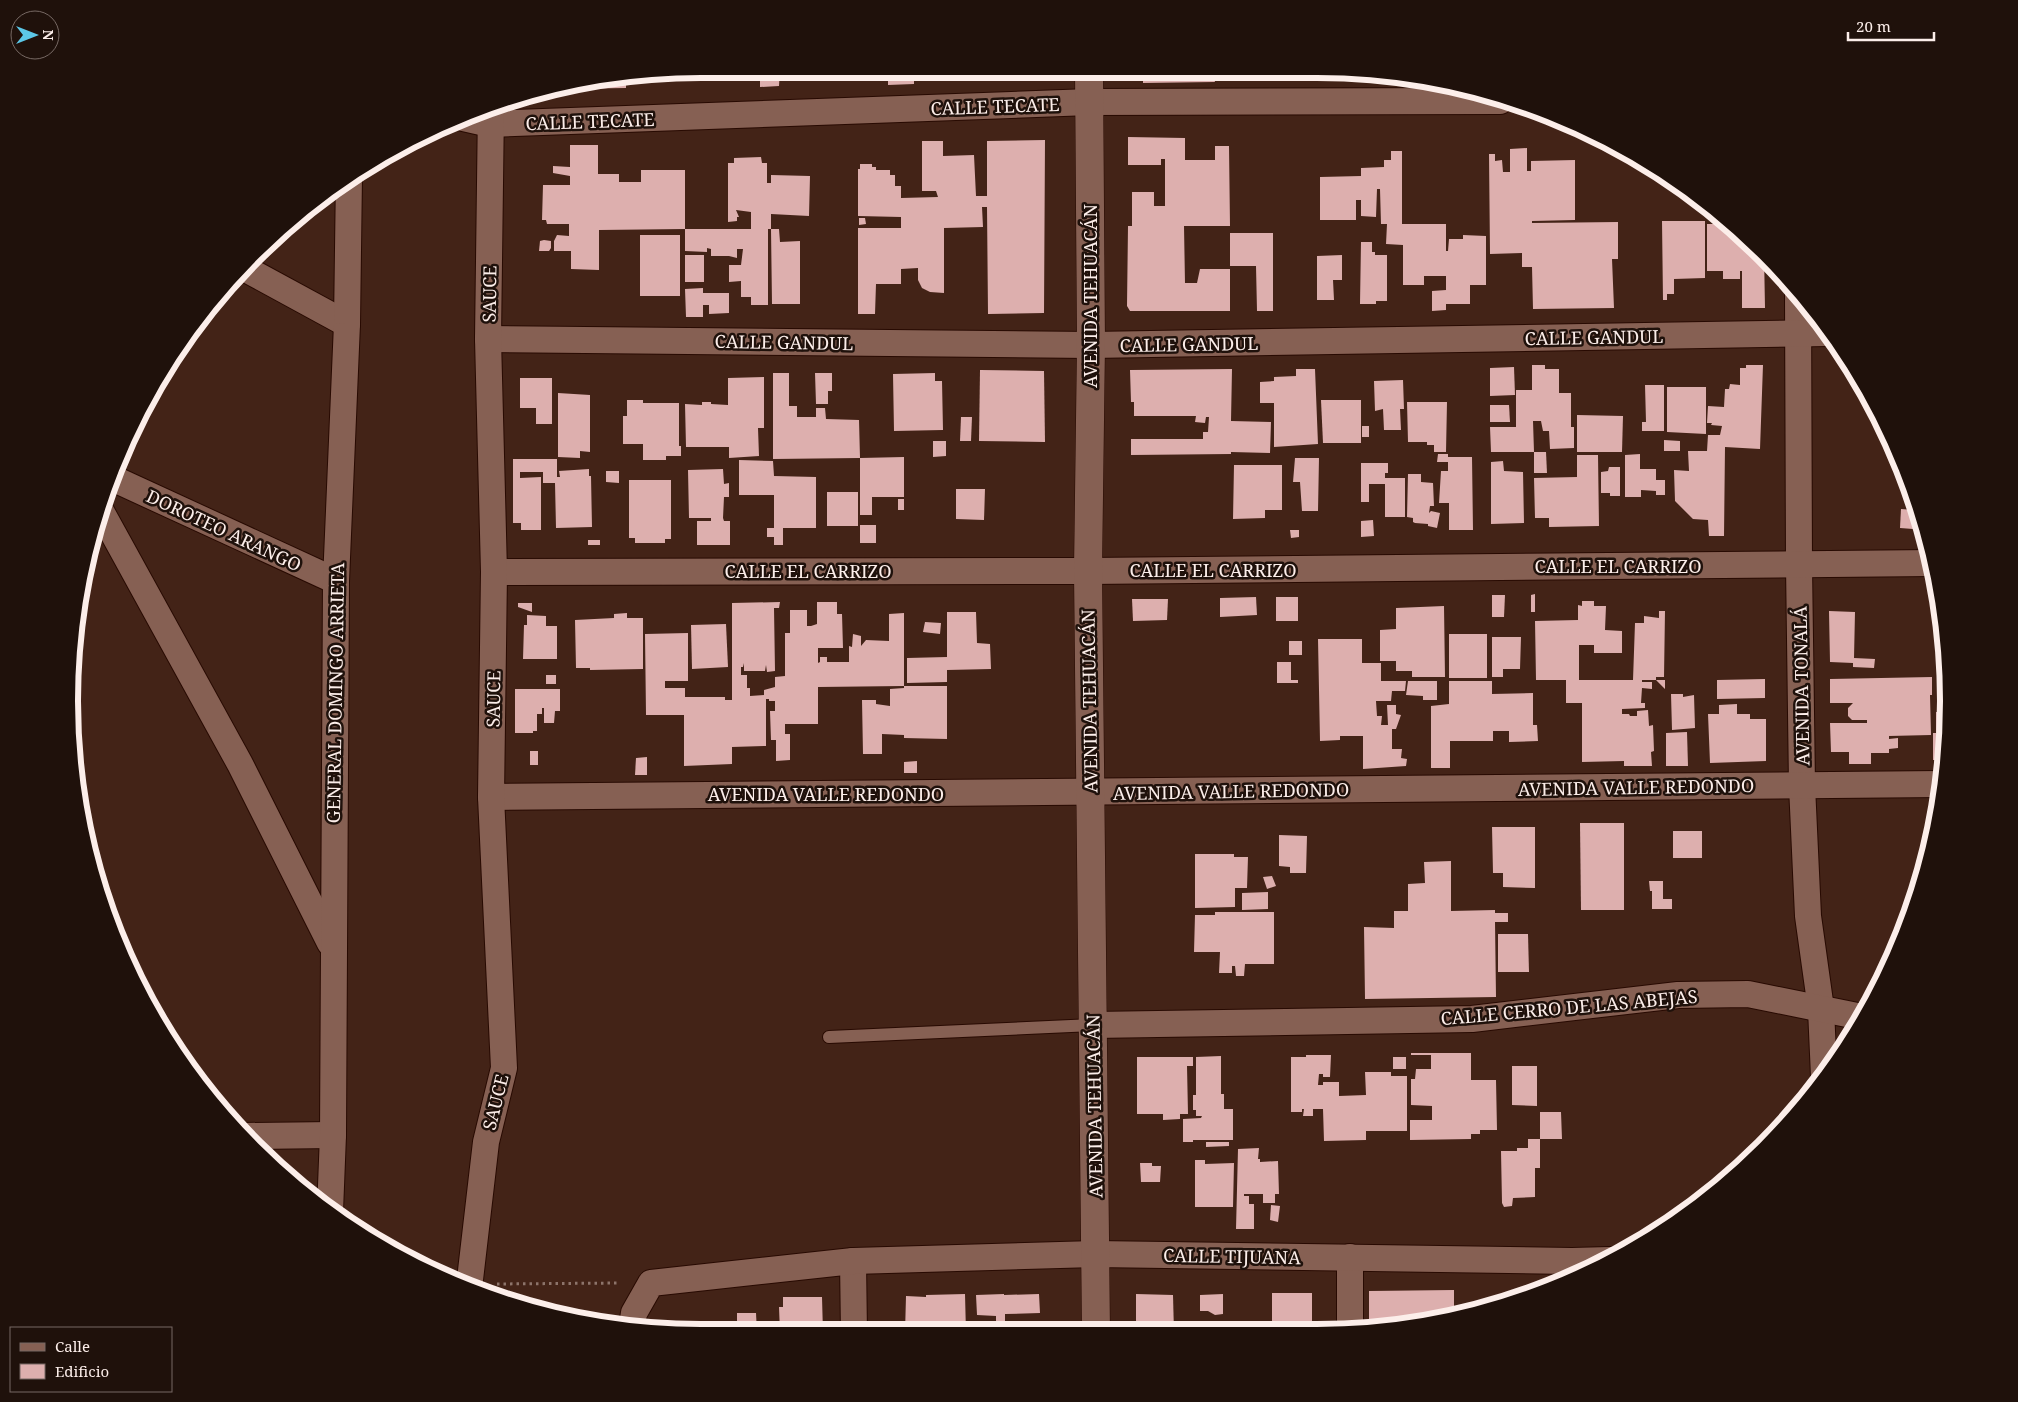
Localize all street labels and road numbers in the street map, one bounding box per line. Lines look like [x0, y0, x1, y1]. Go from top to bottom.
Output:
street label: CALLE TECATE [930, 92, 1060, 120]
street label: CALLE TECATE [525, 107, 655, 135]
street label: AVENIDA TEHUACÁN [1078, 204, 1102, 388]
street label: SAUCE [477, 265, 501, 323]
street label: CALLE GANDUL [1525, 324, 1663, 350]
street label: CALLE GANDUL [715, 329, 853, 355]
street label: CALLE GANDUL [1120, 331, 1258, 357]
street label: DOROTEO ARANGO [143, 484, 305, 576]
street label: CALLE EL CARRIZO [1534, 554, 1702, 578]
street label: CALLE EL CARRIZO [1129, 558, 1297, 582]
street label: CALLE EL CARRIZO [724, 559, 892, 583]
street label: GENERAL DOMINGO ARRIETA [321, 562, 349, 824]
street label: AVENIDA TONALÁ [1788, 606, 1814, 766]
street label: AVENIDA TEHUACÁN [1075, 609, 1103, 793]
street label: SAUCE [481, 670, 505, 728]
street label: AVENIDA VALLE REDONDO [1518, 773, 1754, 801]
street label: AVENIDA VALLE REDONDO [1113, 777, 1349, 805]
street label: AVENIDA VALLE REDONDO [708, 782, 944, 806]
street label: CALLE CERRO DE LAS ABEJAS [1440, 984, 1698, 1030]
street label: AVENIDA TEHUACÁN [1080, 1014, 1108, 1198]
street label: SAUCE [476, 1071, 514, 1133]
street label: CALLE TIJUANA [1163, 1243, 1301, 1269]

